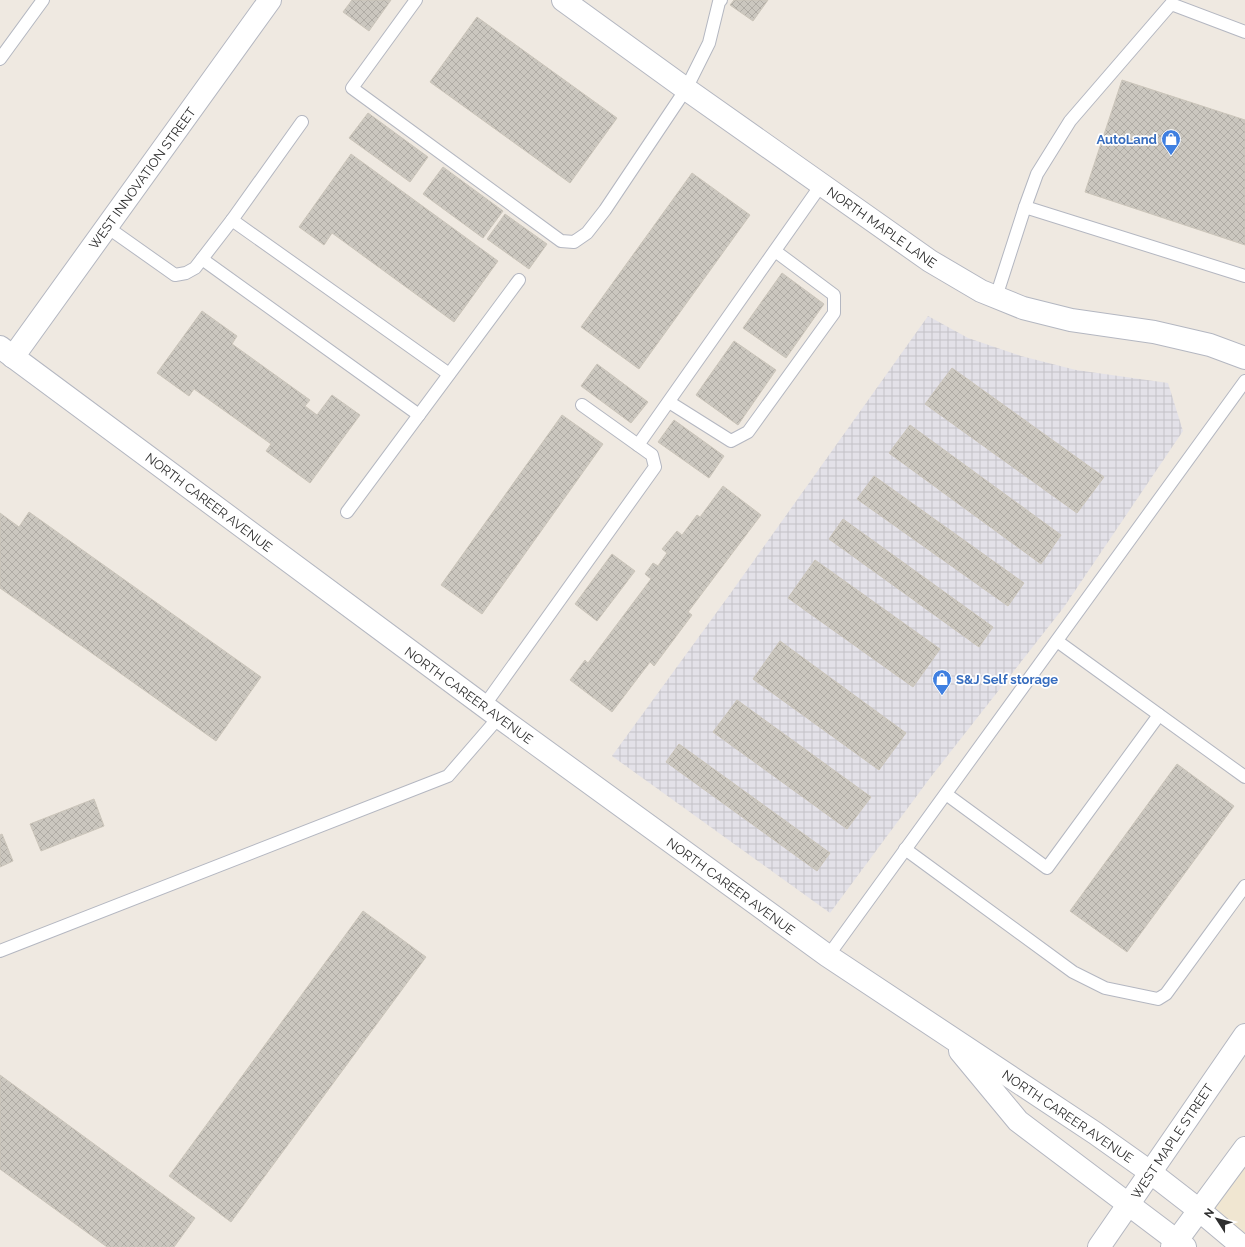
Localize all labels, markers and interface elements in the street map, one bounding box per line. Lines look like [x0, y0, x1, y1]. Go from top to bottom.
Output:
street label: WEST INNOVATION STREET [86, 105, 199, 252]
shop icon: AutoLand [1160, 128, 1182, 156]
place label: AutoLand [1096, 132, 1157, 147]
street label: NORTH MAPLE LANE [824, 184, 940, 271]
street label: NORTH CAREER AVENUE [142, 450, 275, 555]
street label: NORTH CAREER AVENUE [402, 644, 536, 747]
shop icon: S&J Self storage [931, 668, 953, 696]
place label: S&J Self storage [956, 672, 1058, 687]
street label: NORTH CAREER AVENUE [664, 835, 798, 938]
street label: NORTH CAREER AVENUE [999, 1067, 1136, 1166]
street label: WEST MAPLE STREET [1128, 1081, 1217, 1202]
north arrow [1197, 1199, 1237, 1239]
text: N [1202, 1206, 1217, 1221]

